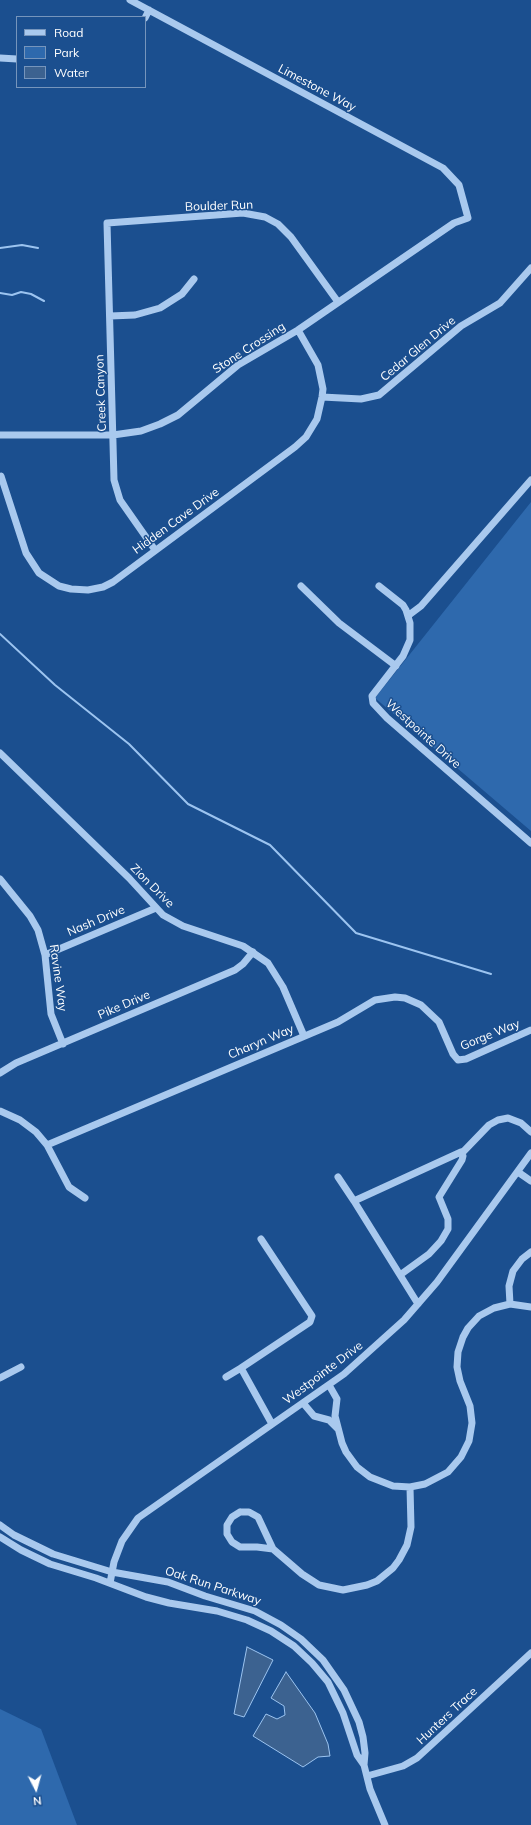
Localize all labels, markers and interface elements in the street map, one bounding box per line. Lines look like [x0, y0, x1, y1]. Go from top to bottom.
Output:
legend [16, 16, 146, 88]
text: Road [54, 25, 83, 40]
text: Park [54, 45, 79, 60]
street label: Limestone Way [276, 61, 358, 115]
text: Water [54, 65, 89, 80]
street label: Boulder Run [185, 198, 253, 214]
street label: Cedar Glen Drive [378, 313, 458, 385]
street label: Stone Crossing [210, 319, 288, 377]
street label: Creek Canyon [92, 354, 110, 432]
street label: Hidden Cave Drive [130, 485, 222, 557]
street label: Westpointe Drive [383, 697, 463, 771]
street label: Zion Drive [127, 861, 177, 911]
street label: Nash Drive [65, 902, 127, 940]
street label: Ravine Way [46, 944, 70, 1012]
street label: Pike Drive [96, 988, 152, 1022]
street label: Gorge Way [458, 1017, 522, 1053]
street label: Charyn Way [226, 1022, 296, 1062]
street label: Westpointe Drive [280, 1338, 366, 1408]
street label: Oak Run Parkway [163, 1564, 263, 1608]
street label: Hunters Trace [414, 1684, 480, 1748]
north arrow [16, 1769, 56, 1809]
text: N [32, 1794, 42, 1808]

